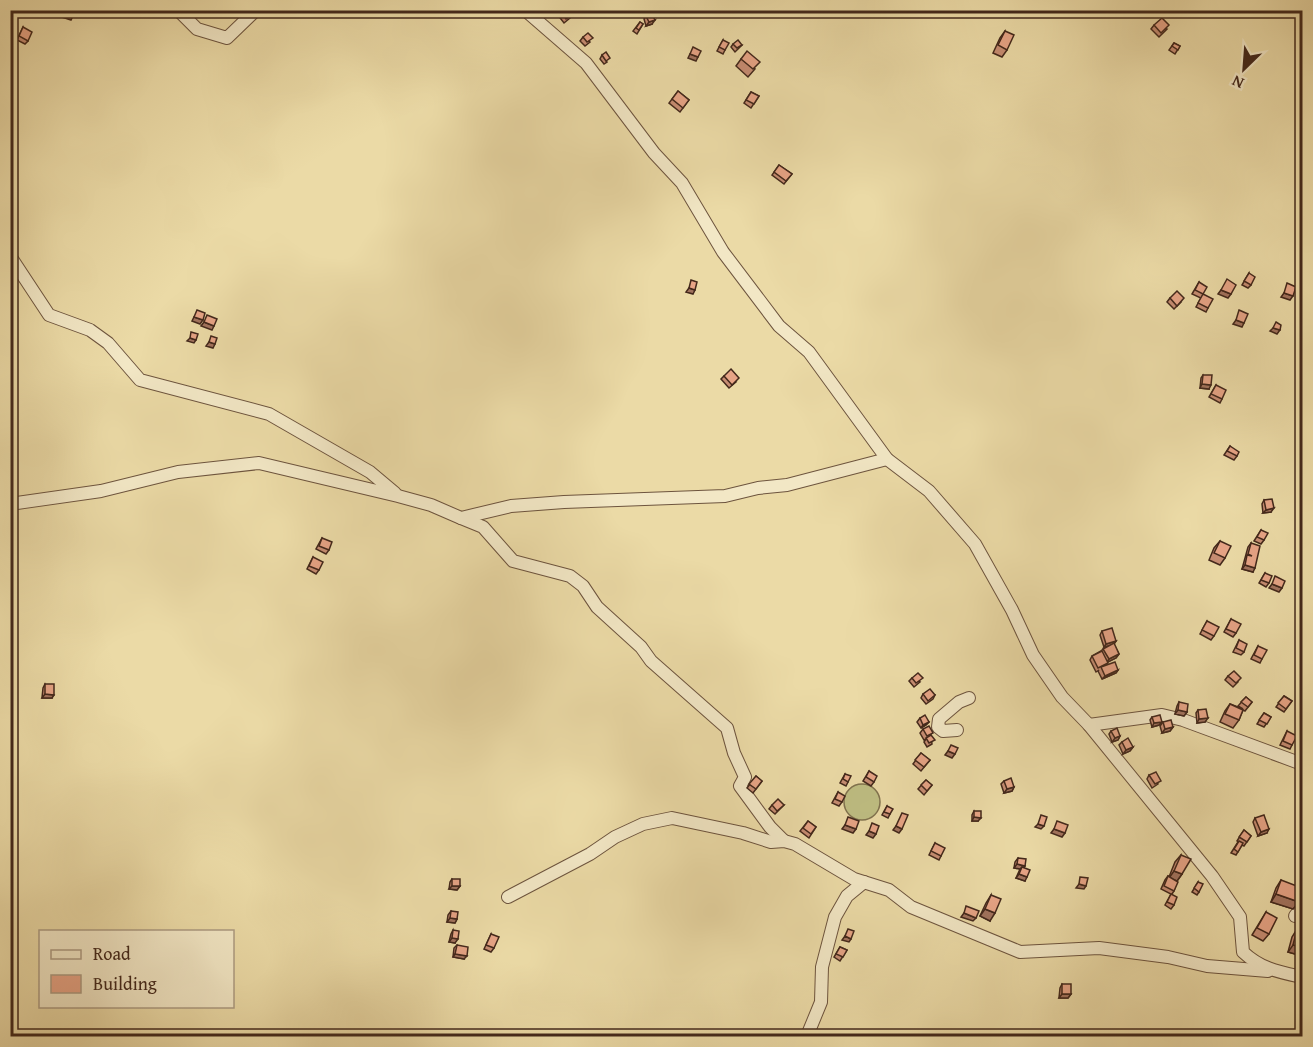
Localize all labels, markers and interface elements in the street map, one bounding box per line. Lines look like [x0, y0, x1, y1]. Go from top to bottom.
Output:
north arrow [1214, 39, 1274, 99]
text: N [1227, 69, 1248, 96]
legend [39, 930, 234, 1008]
text: Road [93, 940, 131, 967]
text: Building [93, 970, 157, 997]

